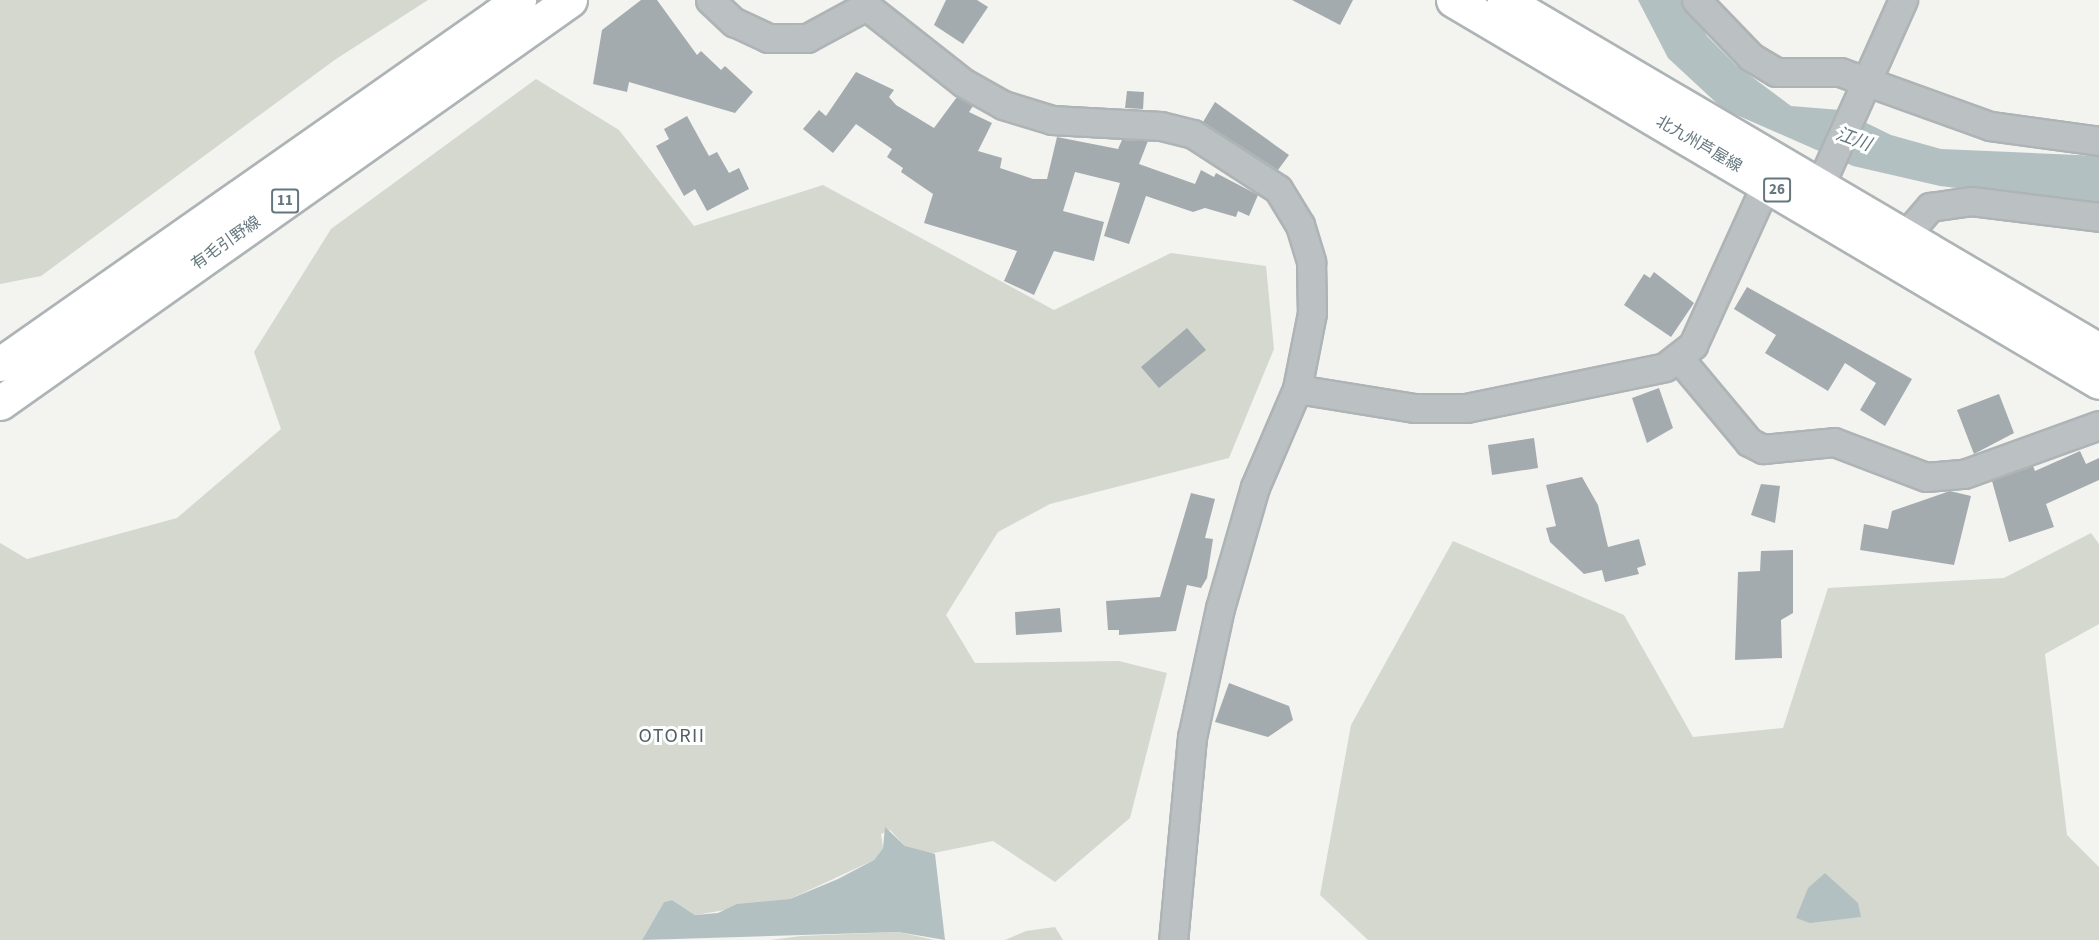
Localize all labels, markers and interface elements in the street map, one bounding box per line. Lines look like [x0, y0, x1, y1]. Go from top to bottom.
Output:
street label: 北九州芦屋線 [1653, 112, 1745, 176]
water label: 江川 [1832, 124, 1874, 156]
road number: 26 [1762, 178, 1792, 202]
road number: 11 [270, 189, 300, 213]
street label: 有毛引野線 [188, 212, 264, 274]
district label: OTORII [638, 724, 706, 748]

